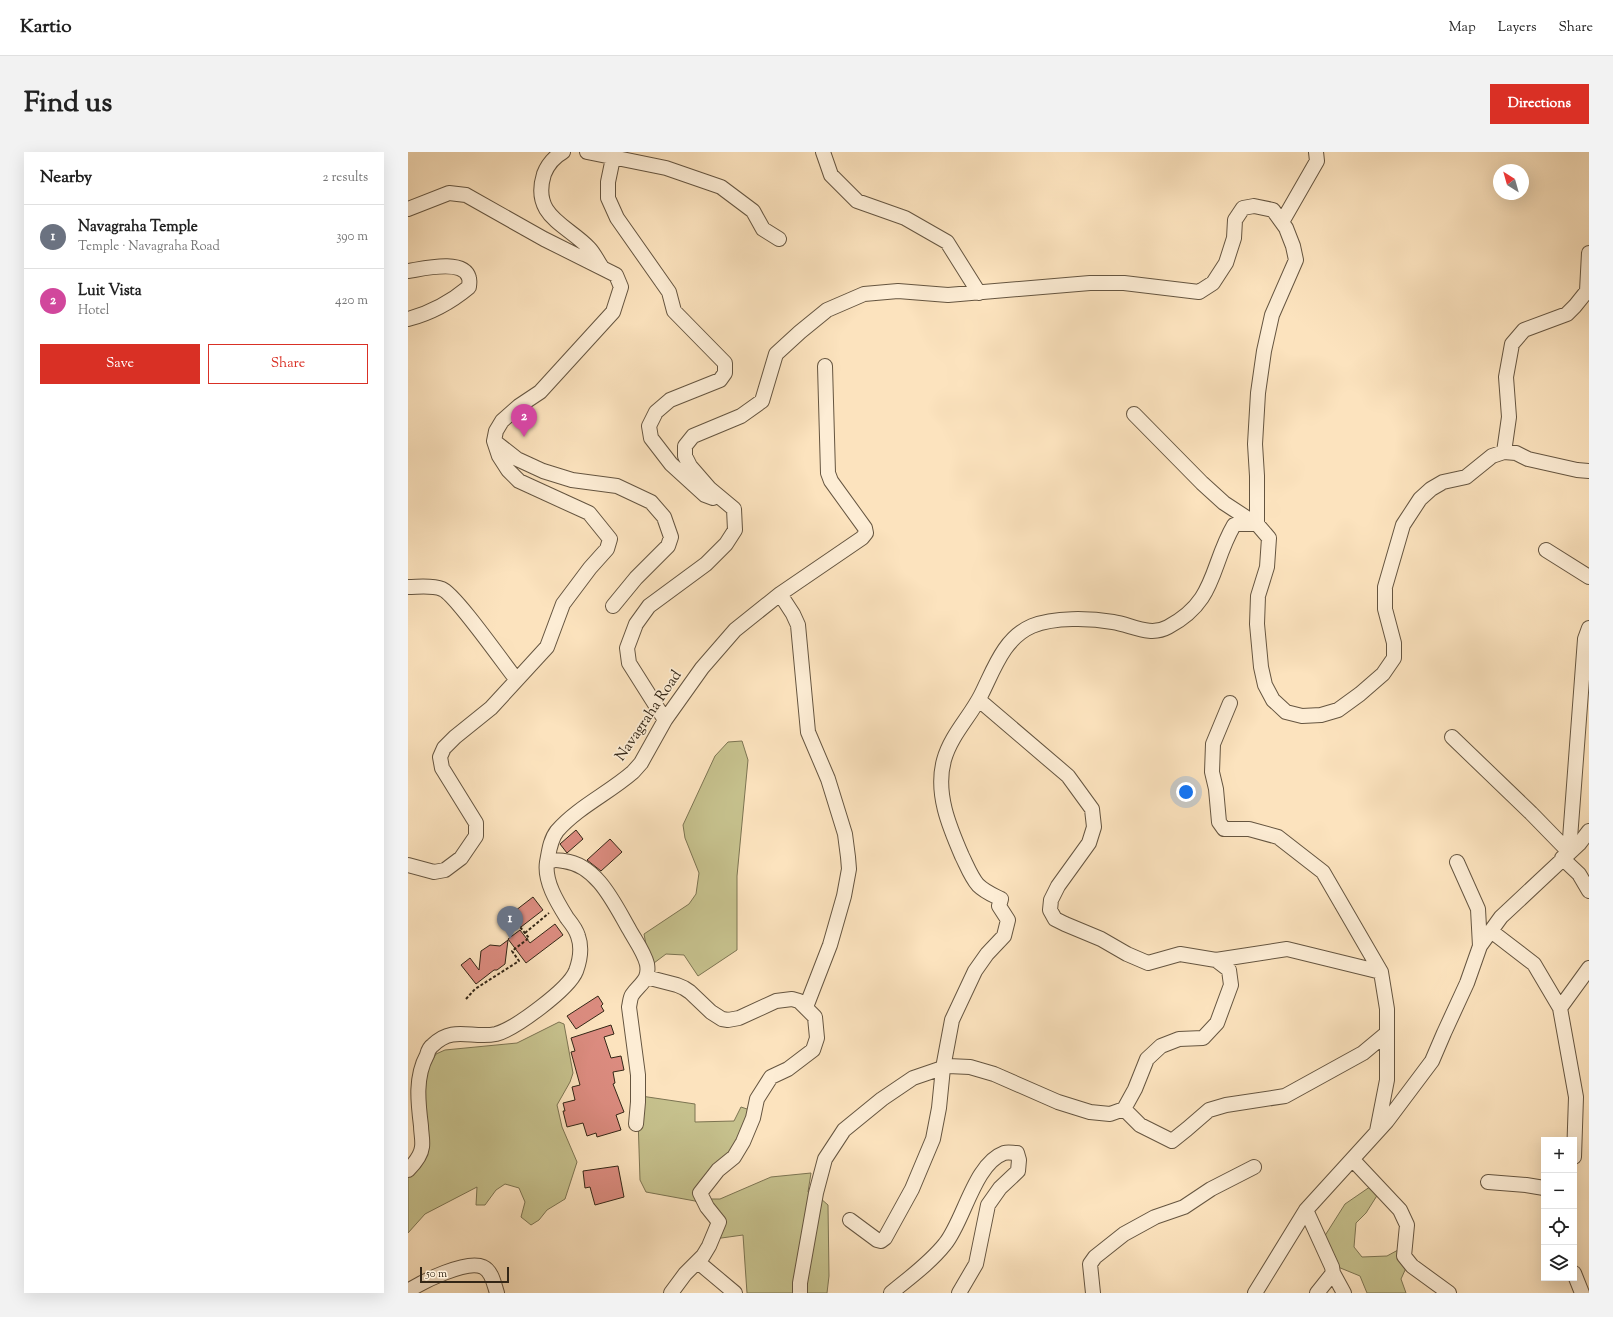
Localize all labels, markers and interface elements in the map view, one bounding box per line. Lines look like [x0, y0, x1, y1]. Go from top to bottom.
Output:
text: Kartio [20, 14, 72, 41]
text: Map [1449, 18, 1476, 38]
text: Layers [1498, 18, 1536, 38]
text: Share [1558, 18, 1593, 38]
text: Find us [24, 84, 112, 124]
button: Directions [1490, 84, 1589, 124]
north arrow [1493, 164, 1529, 200]
text: Nearby [40, 166, 92, 190]
text: 2 results [323, 169, 368, 187]
text: Navagraha Temple [78, 217, 198, 238]
text: 1 [51, 228, 55, 246]
text: 390 m [336, 228, 368, 246]
text: Temple · Navagraha Road [78, 238, 220, 256]
text: Luit Vista [78, 281, 142, 302]
text: 2 [50, 292, 56, 310]
text: 420 m [335, 292, 368, 310]
text: Hotel [78, 302, 109, 320]
button: Save [40, 344, 200, 384]
button: Share [208, 344, 368, 384]
pin: 2 [511, 404, 537, 437]
street label: Navagraha Road [611, 666, 688, 766]
your location [1176, 782, 1196, 802]
pin: 1 [497, 906, 523, 939]
map controls [1541, 1137, 1577, 1281]
button: + [1541, 1137, 1577, 1173]
button: − [1541, 1173, 1577, 1209]
button: locate [1541, 1209, 1577, 1245]
button: layers [1541, 1245, 1577, 1281]
scale bar [420, 1265, 509, 1284]
text: 50 m [426, 1266, 447, 1282]

